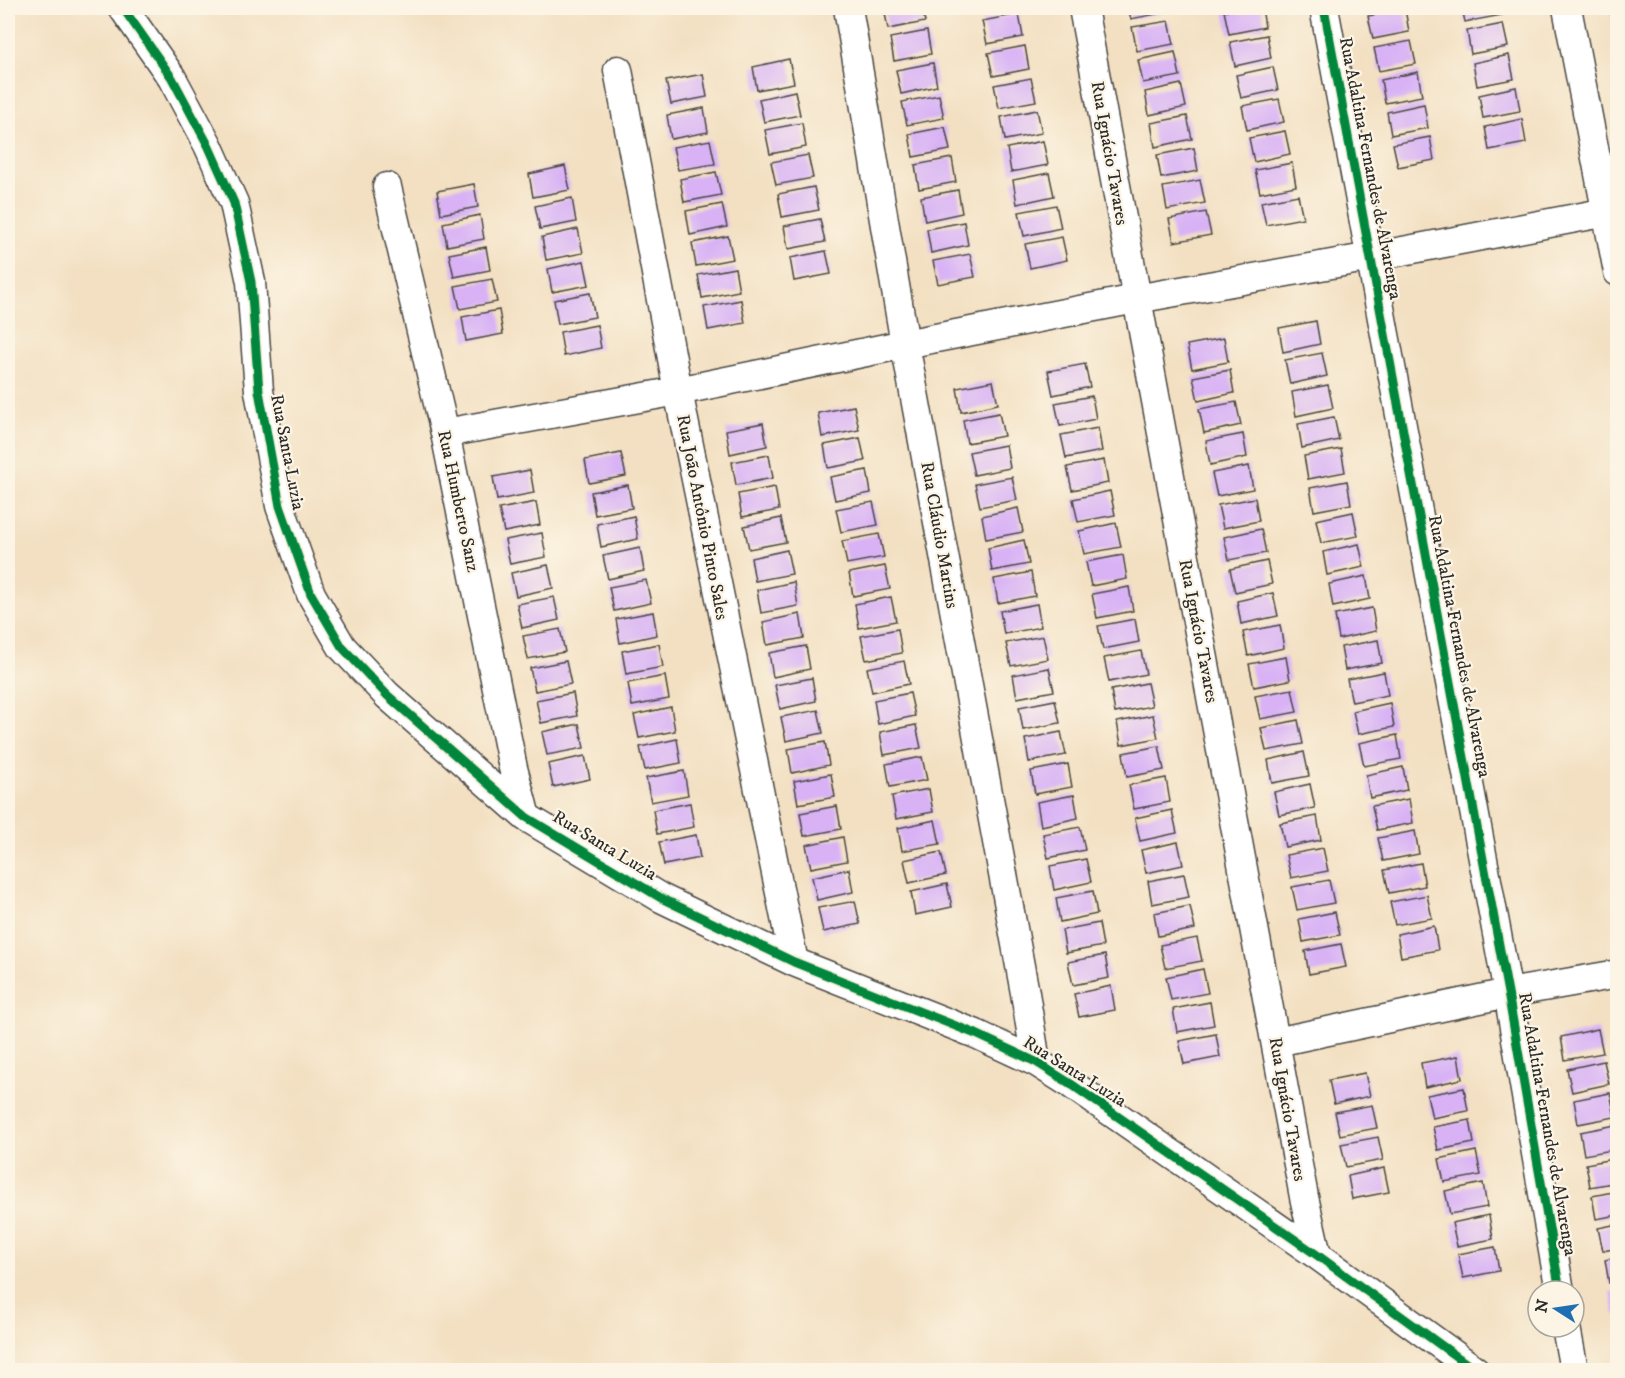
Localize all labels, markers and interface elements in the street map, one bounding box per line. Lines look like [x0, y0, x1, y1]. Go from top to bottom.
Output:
street label: Rua Adaltina Fernandes de Alvarenga [1334, 35, 1406, 302]
street label: Rua Ignácio Tavares [1086, 79, 1133, 227]
street label: Rua Santa Luzia [265, 392, 309, 512]
street label: Rua João Antônio Pinto Sales [671, 413, 733, 622]
street label: Rua Humberto Sanz [432, 428, 484, 574]
street label: Rua Cláudio Martins [915, 460, 963, 610]
street label: Rua Adaltina Fernandes de Alvarenga [1423, 513, 1495, 780]
street label: Rua Ignácio Tavares [1173, 558, 1223, 705]
street label: Rua Santa Luzia [548, 806, 661, 886]
street label: Rua Adaltina Fernandes de Alvarenga [1513, 991, 1581, 1258]
street label: Rua Santa Luzia [1019, 1031, 1130, 1113]
street label: Rua Ignácio Tavares [1264, 1035, 1311, 1183]
north arrow [1526, 1279, 1586, 1339]
text: N [1531, 1298, 1553, 1315]

